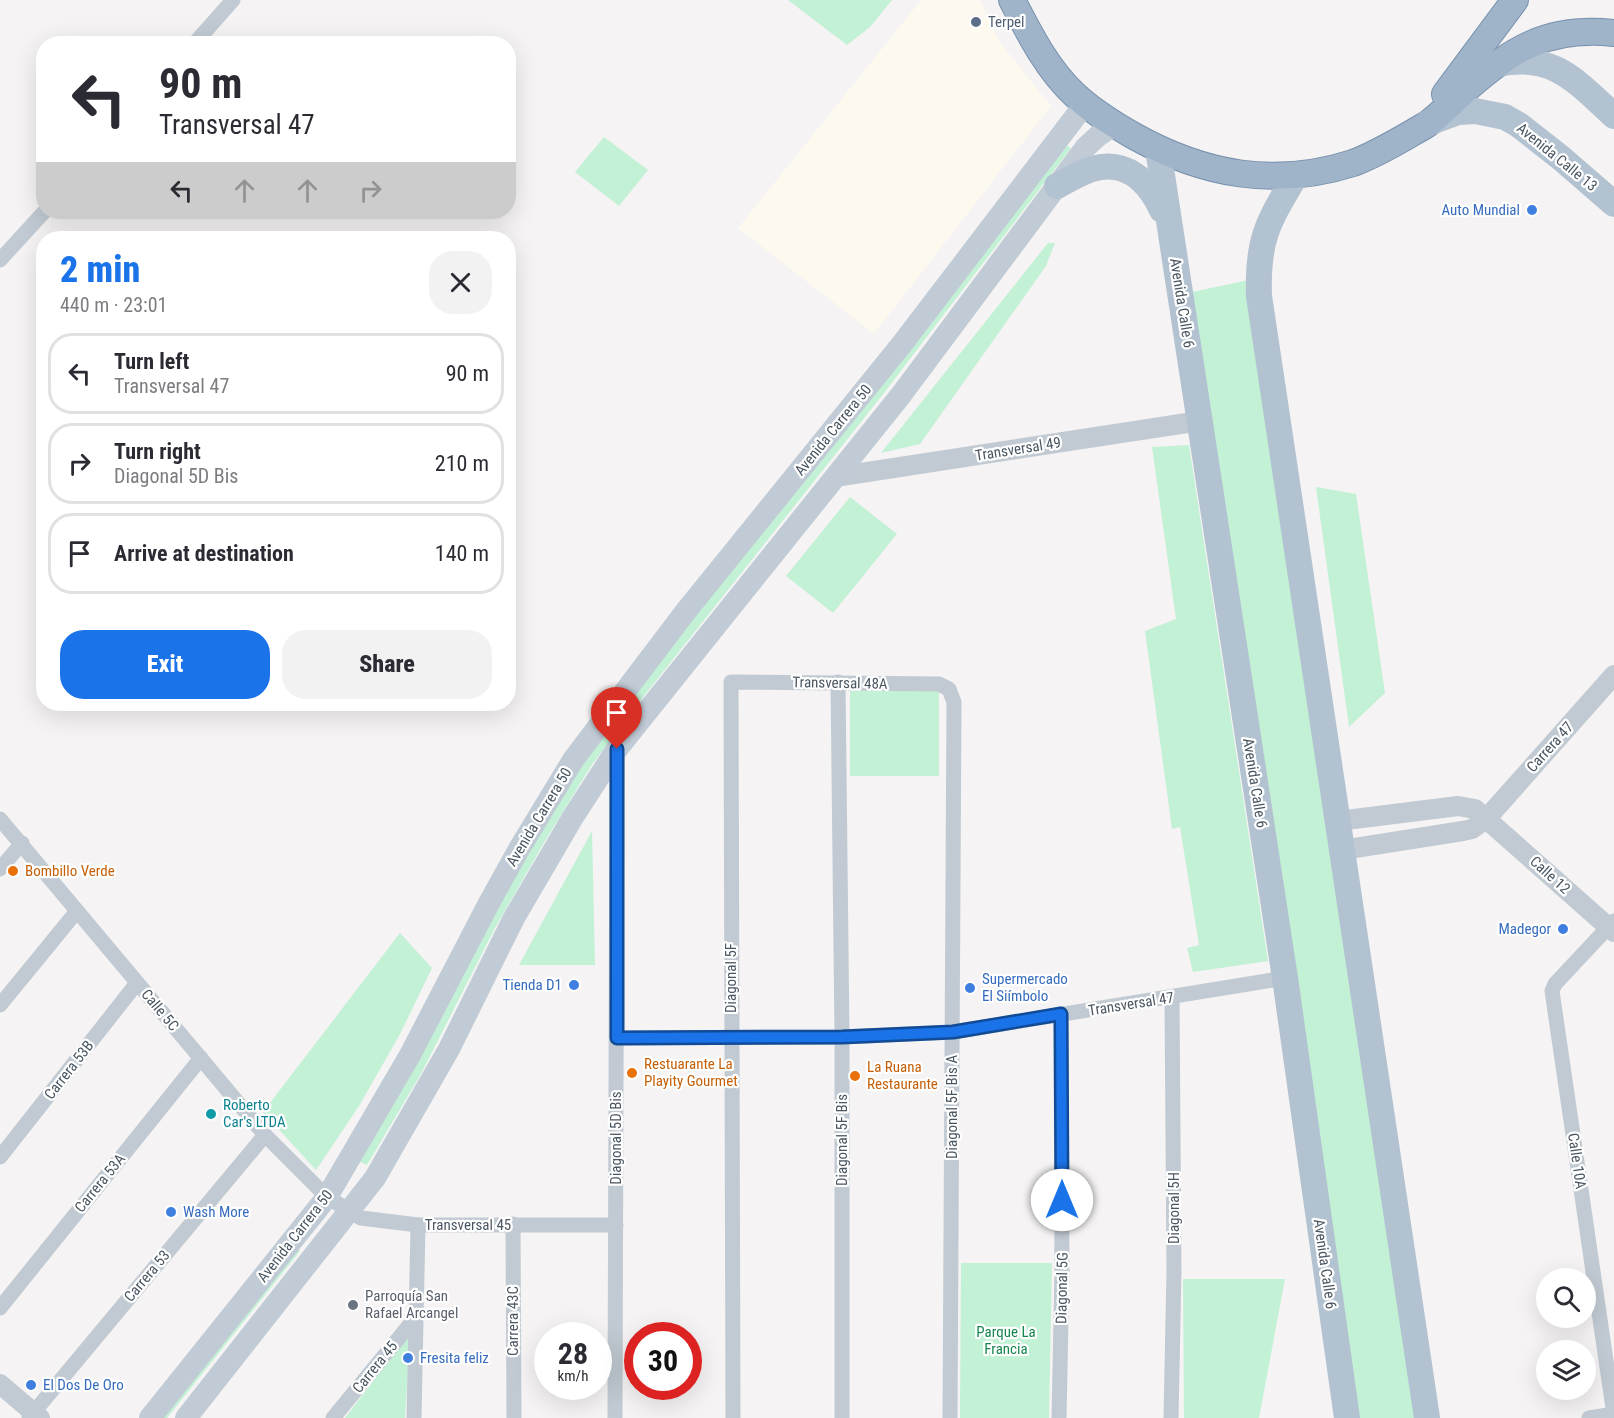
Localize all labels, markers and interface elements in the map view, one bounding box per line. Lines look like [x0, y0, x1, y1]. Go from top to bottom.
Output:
place label: Terpel [988, 13, 1025, 31]
marker: Terpel [969, 15, 983, 29]
text: 90 m [159, 59, 242, 108]
icon: left [60, 60, 138, 138]
text: Transversal 47 [159, 109, 315, 141]
street label: Avenida Calle 13 [1513, 119, 1601, 195]
icon: left [165, 174, 198, 207]
icon: ahead [228, 174, 261, 207]
icon: ahead [291, 174, 324, 207]
icon: right [354, 174, 387, 207]
place label: Auto Mundial [1442, 201, 1520, 219]
marker: Auto Mundial [1525, 203, 1539, 217]
text: 2 min [60, 249, 140, 291]
button: close [429, 251, 492, 314]
street label: Avenida Calle 6 [1166, 257, 1198, 349]
text: 440 m · 23:01 [60, 293, 167, 317]
text: Turn left [114, 349, 189, 374]
icon: left [63, 357, 96, 390]
text: 90 m [446, 361, 489, 386]
text: Transversal 47 [114, 374, 229, 398]
street label: Avenida Carrera 50 [791, 381, 875, 479]
street label: Transversal 49 [974, 433, 1062, 465]
text: Turn right [114, 439, 201, 464]
icon: right [63, 447, 96, 480]
text: 210 m [435, 451, 489, 476]
text: Diagonal 5D Bis [114, 464, 238, 488]
icon: arrive [63, 537, 96, 570]
text: Arrive at destination [114, 541, 294, 566]
text: 140 m [435, 541, 489, 566]
button: Exit [60, 630, 270, 699]
button: Share [282, 630, 492, 699]
street label: Transversal 48A [792, 673, 888, 693]
pin [591, 687, 642, 749]
icon: arrive [600, 696, 633, 729]
street label: Carrera 47 [1523, 718, 1577, 776]
street label: Avenida Calle 6 [1239, 737, 1271, 829]
street label: Avenida Carrera 50 [502, 764, 576, 870]
street label: Calle 12 [1526, 852, 1574, 898]
place label: Bombillo Verde [25, 862, 115, 880]
marker: Bombillo Verde [6, 864, 20, 878]
place label: Madegor [1499, 920, 1551, 938]
marker: Madegor [1556, 922, 1570, 936]
street label: Diagonal 5F [722, 943, 740, 1013]
place label: Supermercado El Siímbolo [982, 970, 1068, 1005]
place label: Tienda D1 [502, 976, 562, 994]
marker: Tienda D1 [567, 978, 581, 992]
marker: Supermercado El Siímbolo [963, 981, 977, 995]
street label: Calle 5C [137, 985, 183, 1035]
street label: Transversal 47 [1087, 988, 1175, 1020]
street label: Carrera 53B [40, 1037, 98, 1103]
place label: Restuarante La Playity Gourmet [644, 1055, 738, 1090]
street label: Diagonal 5F Bis A [943, 1055, 961, 1159]
place label: La Ruana Restaurante [867, 1058, 938, 1093]
marker: Restuarante La Playity Gourmet [625, 1066, 639, 1080]
marker: La Ruana Restaurante [848, 1069, 862, 1083]
street label: Diagonal 5D Bis [607, 1091, 625, 1185]
street label: Diagonal 5F Bis [833, 1094, 851, 1186]
place label: Roberto Car's LTDA [223, 1096, 286, 1131]
marker: Roberto Car's LTDA [204, 1107, 218, 1121]
street label: Calle 10A [1564, 1132, 1590, 1191]
street label: Carrera 53A [71, 1150, 129, 1216]
position arrow [1030, 1168, 1094, 1232]
street label: Diagonal 5H [1165, 1172, 1183, 1244]
street label: Avenida Carrera 50 [253, 1186, 337, 1286]
place label: Wash More [183, 1203, 249, 1221]
marker: Wash More [164, 1205, 178, 1219]
street label: Transversal 45 [425, 1216, 511, 1234]
street label: Avenida Calle 6 [1310, 1218, 1340, 1310]
street label: Carrera 53 [120, 1247, 174, 1305]
street label: Diagonal 5G [1052, 1252, 1072, 1324]
map controls [1536, 1268, 1596, 1400]
button: search [1536, 1268, 1596, 1328]
street label: Carrera 43C [504, 1286, 522, 1356]
place label: Parroquía San Rafael Arcangel [365, 1287, 458, 1322]
marker: Parroquía San Rafael Arcangel [346, 1298, 360, 1312]
speed limit sign: 30 [624, 1322, 702, 1400]
park label: Parque La Francia [976, 1323, 1036, 1358]
text: 28 [558, 1336, 588, 1371]
street label: Carrera 45 [349, 1337, 401, 1397]
button: layers [1536, 1340, 1596, 1400]
place label: Fresita feliz [420, 1349, 489, 1367]
marker: Fresita feliz [401, 1351, 415, 1365]
text: km/h [558, 1367, 588, 1385]
place label: El Dos De Oro [43, 1376, 124, 1394]
marker: El Dos De Oro [24, 1378, 38, 1392]

